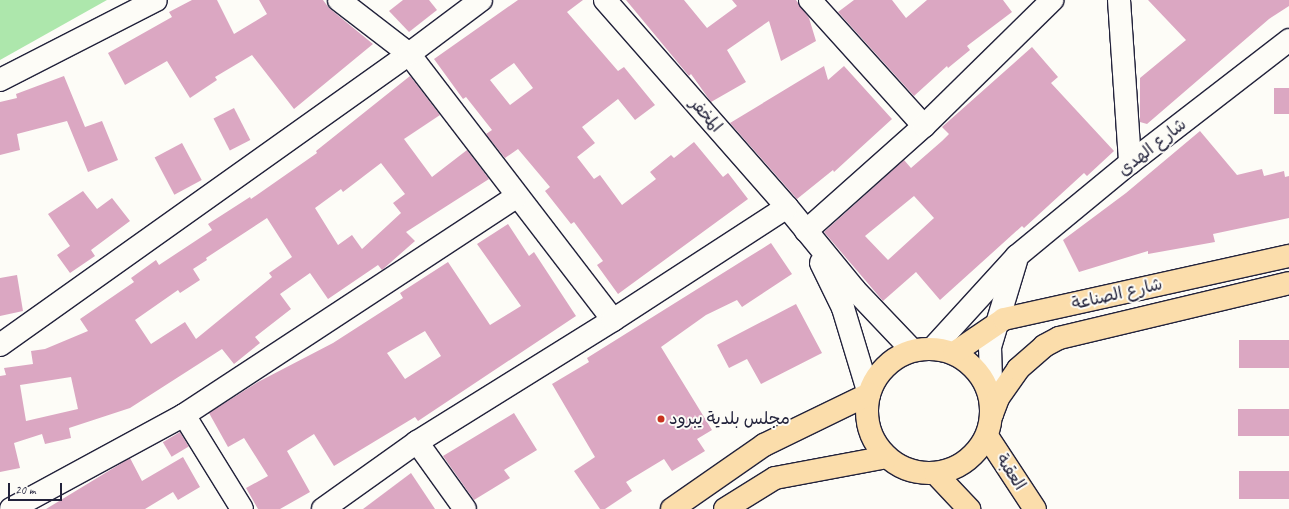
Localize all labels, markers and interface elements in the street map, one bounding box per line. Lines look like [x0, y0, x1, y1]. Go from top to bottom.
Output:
street label: المخفر [685, 94, 727, 136]
street label: شارع الهدى [1114, 114, 1190, 180]
street label: شارع الصناعة [1070, 274, 1164, 314]
place label: مجلس بلدية يبرود [669, 409, 790, 429]
marker: مجلس بلدية يبرود [656, 414, 666, 424]
street label: العقبة [992, 450, 1030, 494]
scale bar [10, 475, 64, 501]
text: 20 m [15, 482, 35, 498]

